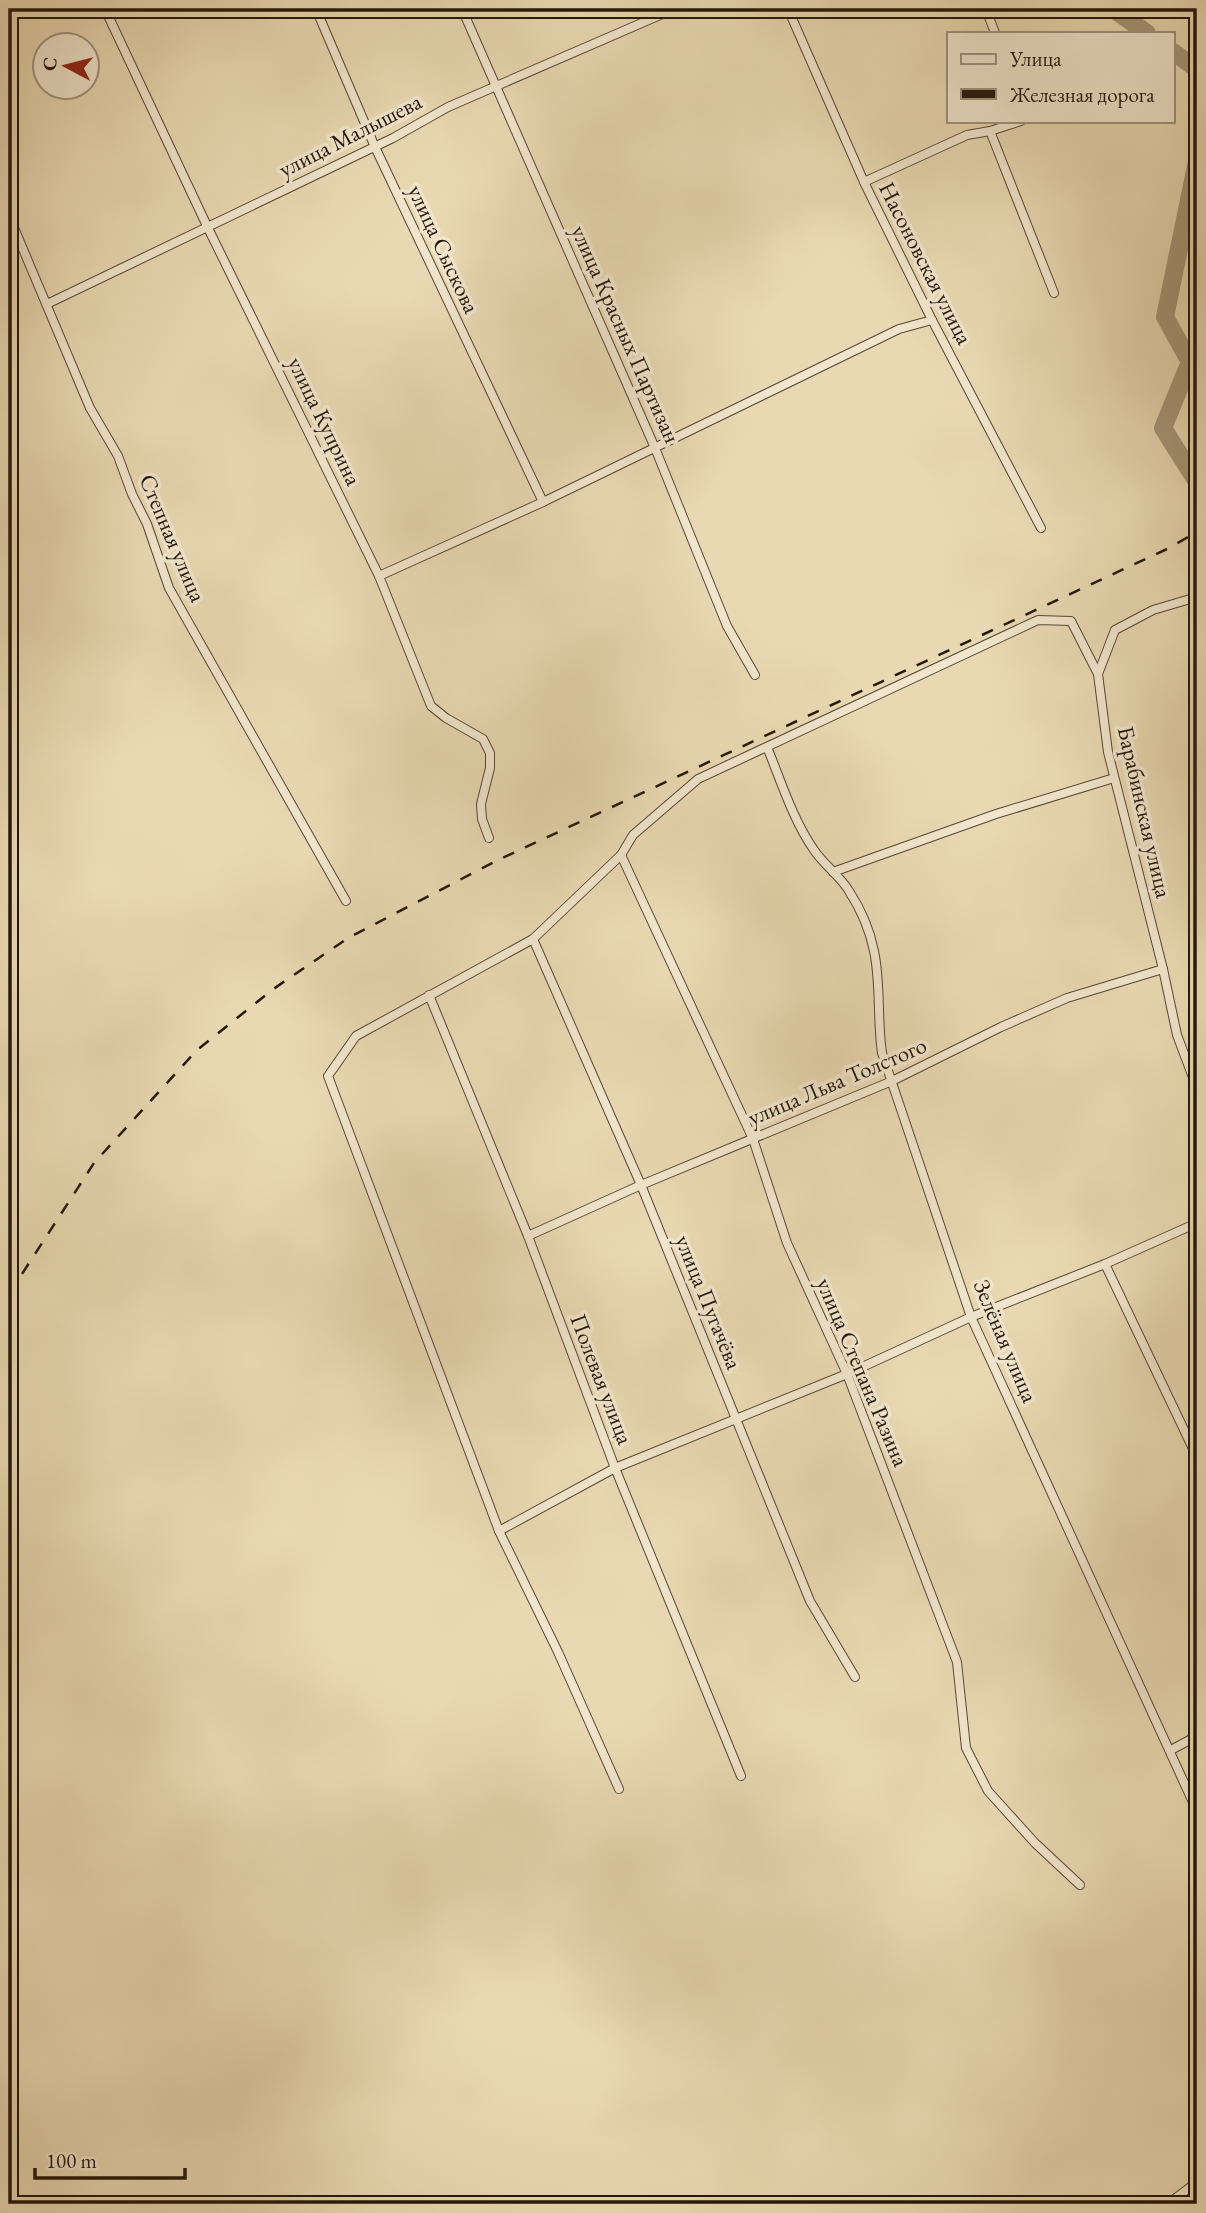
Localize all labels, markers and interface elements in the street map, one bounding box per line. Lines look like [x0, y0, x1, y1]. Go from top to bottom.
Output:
north arrow [32, 32, 102, 102]
legend [947, 32, 1174, 122]
text: Улица [1009, 45, 1062, 72]
text: С [36, 56, 63, 72]
text: Железная дорога [1009, 81, 1155, 108]
street label: улица Малышева [273, 86, 427, 184]
street label: Насоновская улица [872, 177, 980, 350]
street label: улица Сыскова [401, 180, 487, 319]
street label: улица Красных Партизан [564, 220, 688, 448]
street label: улица Куприна [281, 352, 369, 491]
street label: Степная улица [133, 470, 214, 607]
street label: Барабинская улица [1111, 723, 1180, 902]
street label: улица Льва Толстого [743, 1030, 931, 1132]
street label: улица Пугачёва [668, 1230, 750, 1374]
street label: улица Степана Разина [810, 1273, 917, 1472]
street label: Зелёная улица [967, 1275, 1046, 1408]
street label: Полевая улица [563, 1309, 641, 1449]
scale bar [35, 2136, 186, 2180]
text: 100 m [46, 2147, 97, 2174]

